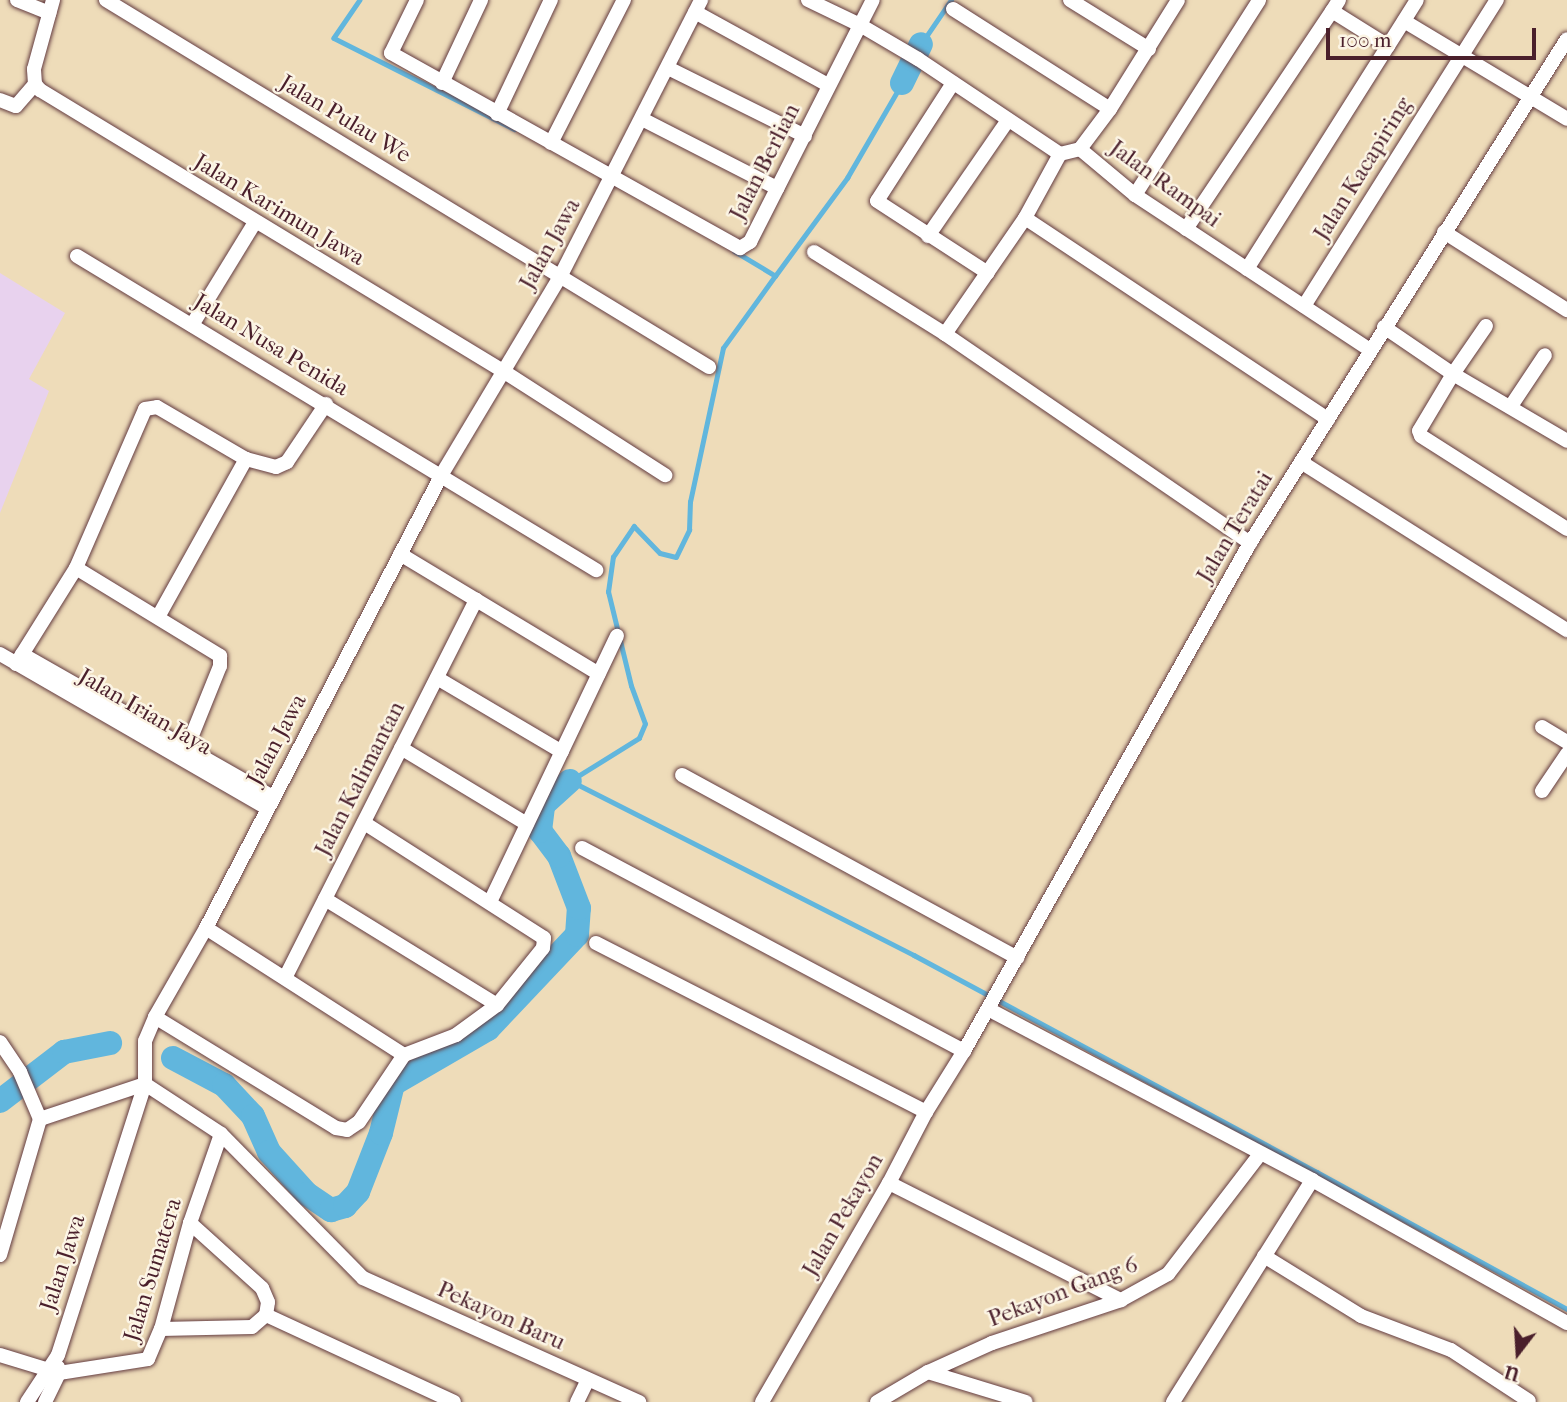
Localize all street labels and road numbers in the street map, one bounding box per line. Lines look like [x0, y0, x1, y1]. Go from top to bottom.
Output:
street label: Jalan Pulau We [274, 69, 416, 169]
street label: Jalan Kacapiring [1308, 92, 1418, 246]
street label: Jalan Berlian [724, 99, 806, 225]
street label: Jalan Rampai [1104, 134, 1226, 234]
street label: Jalan Karimun Jawa [189, 148, 369, 272]
street label: Jalan Jawa [514, 194, 586, 294]
street label: Jalan Nusa Penida [188, 288, 354, 402]
street label: Jalan Teratai [1191, 466, 1279, 588]
street label: Jalan Irian Jaya [73, 663, 217, 761]
street label: Jalan Jawa [241, 689, 313, 791]
street label: Jalan Kalimantan [309, 697, 411, 861]
street label: Jalan Pekayon [797, 1149, 889, 1281]
street label: Jalan Sumatera [118, 1195, 188, 1345]
street label: Jalan Jawa [34, 1211, 92, 1315]
street label: Pekayon Gang 6 [984, 1251, 1142, 1333]
street label: Pekayon Baru [433, 1276, 569, 1356]

